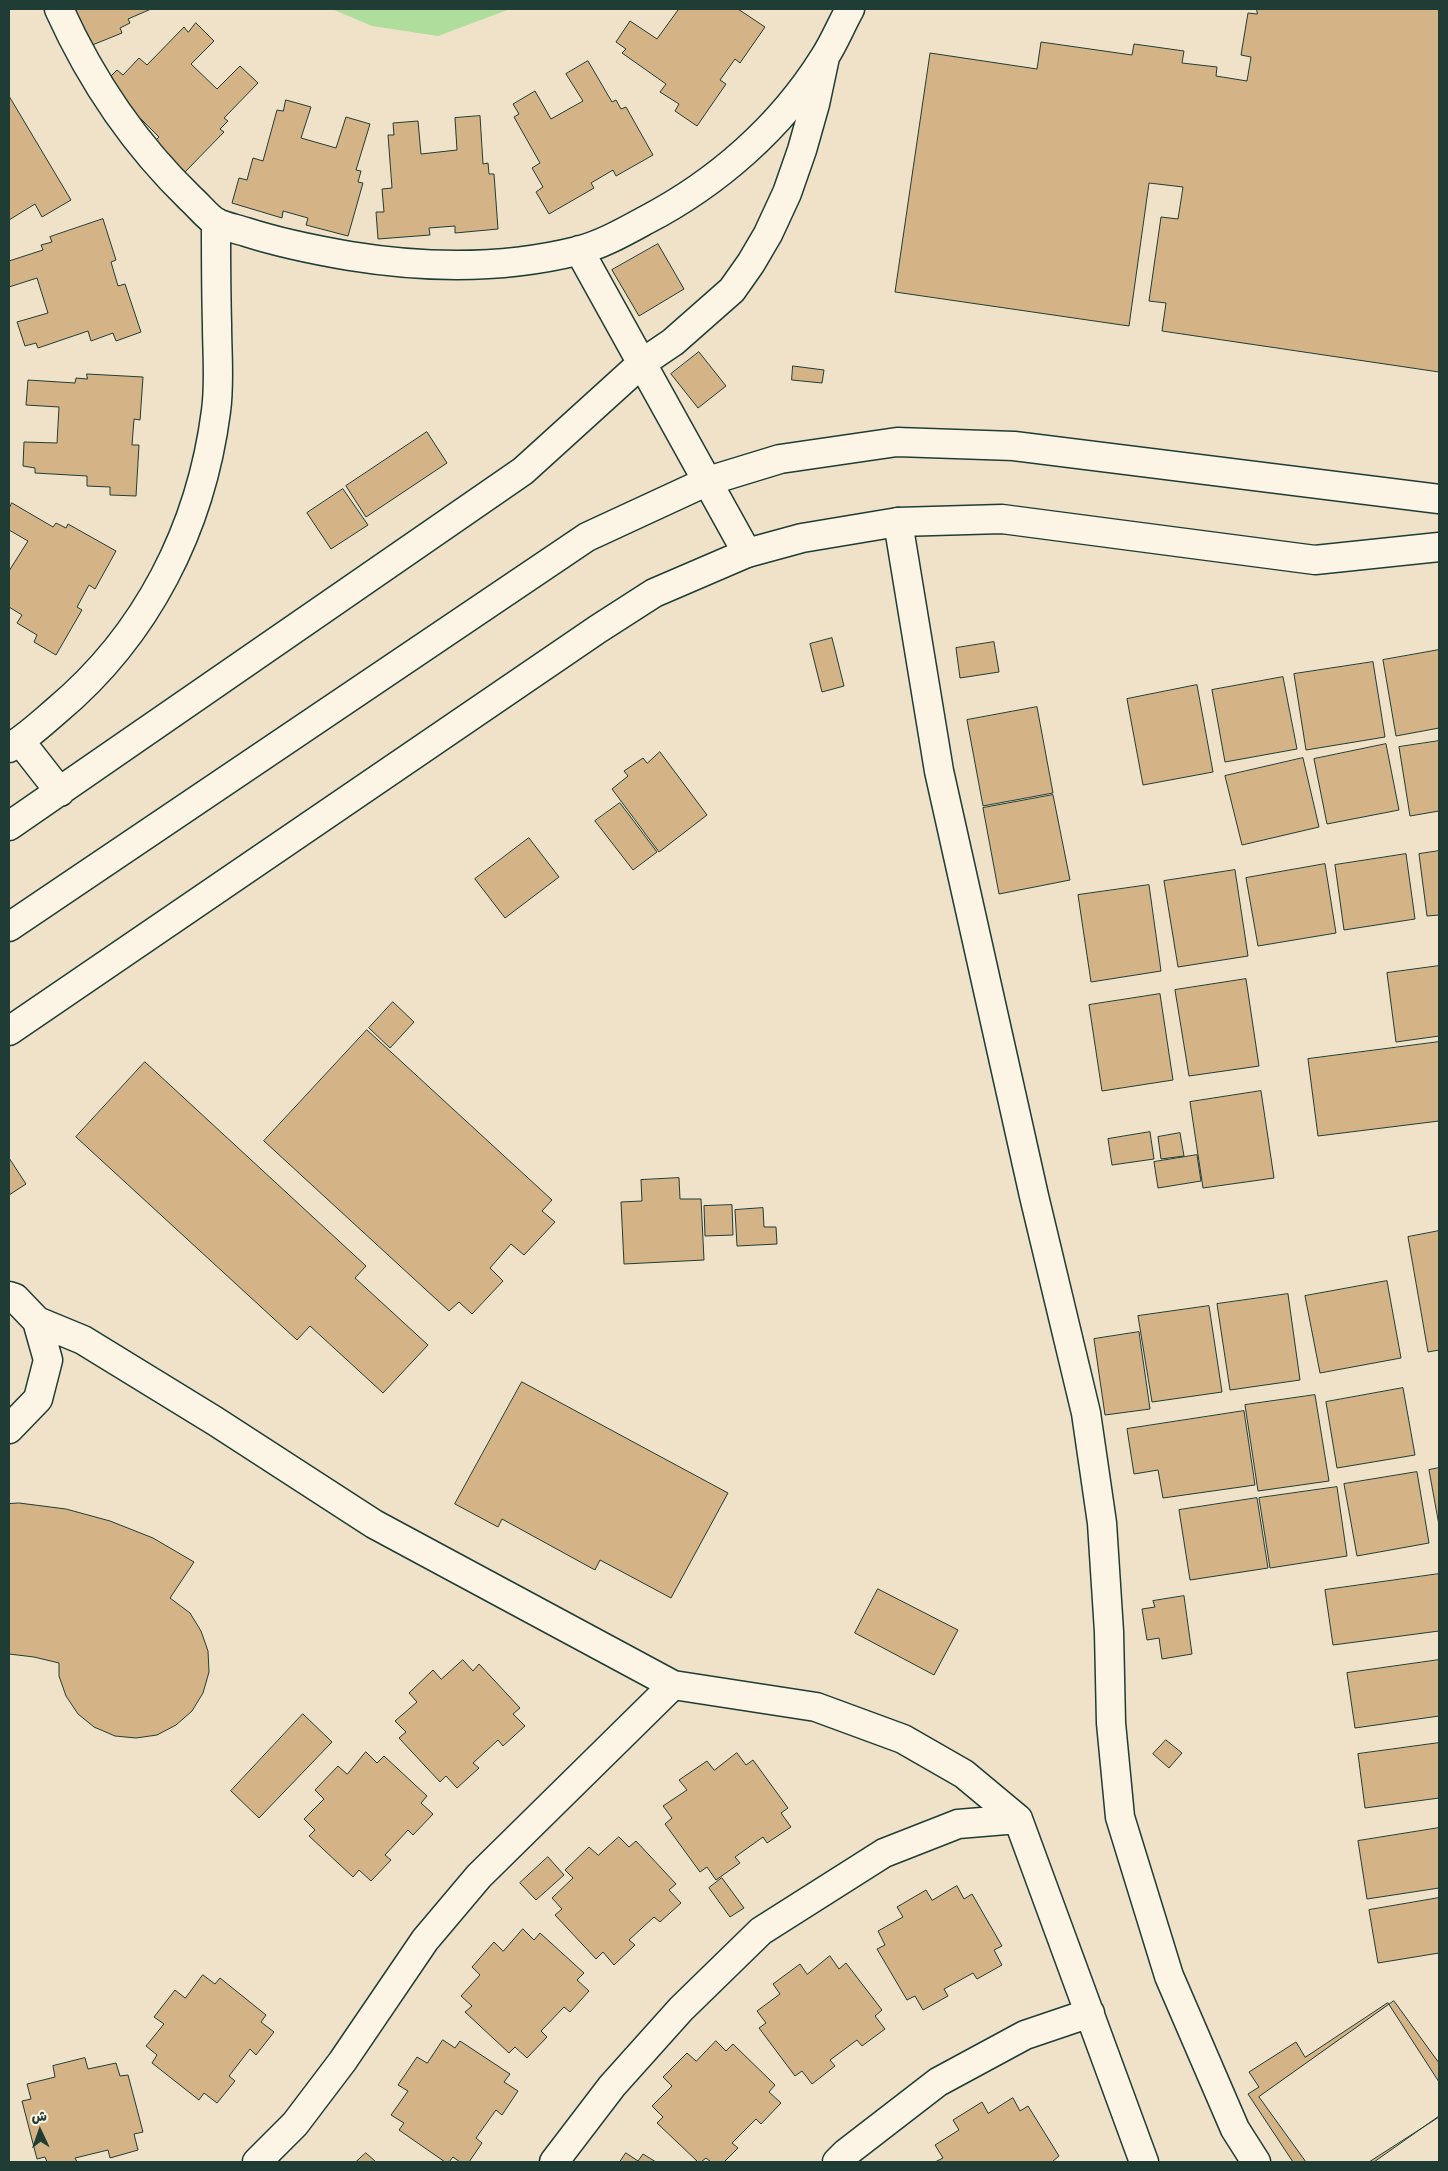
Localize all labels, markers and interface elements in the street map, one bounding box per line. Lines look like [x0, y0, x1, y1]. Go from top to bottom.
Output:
north arrow [15, 2106, 65, 2156]
text: ش [31, 2106, 47, 2125]

